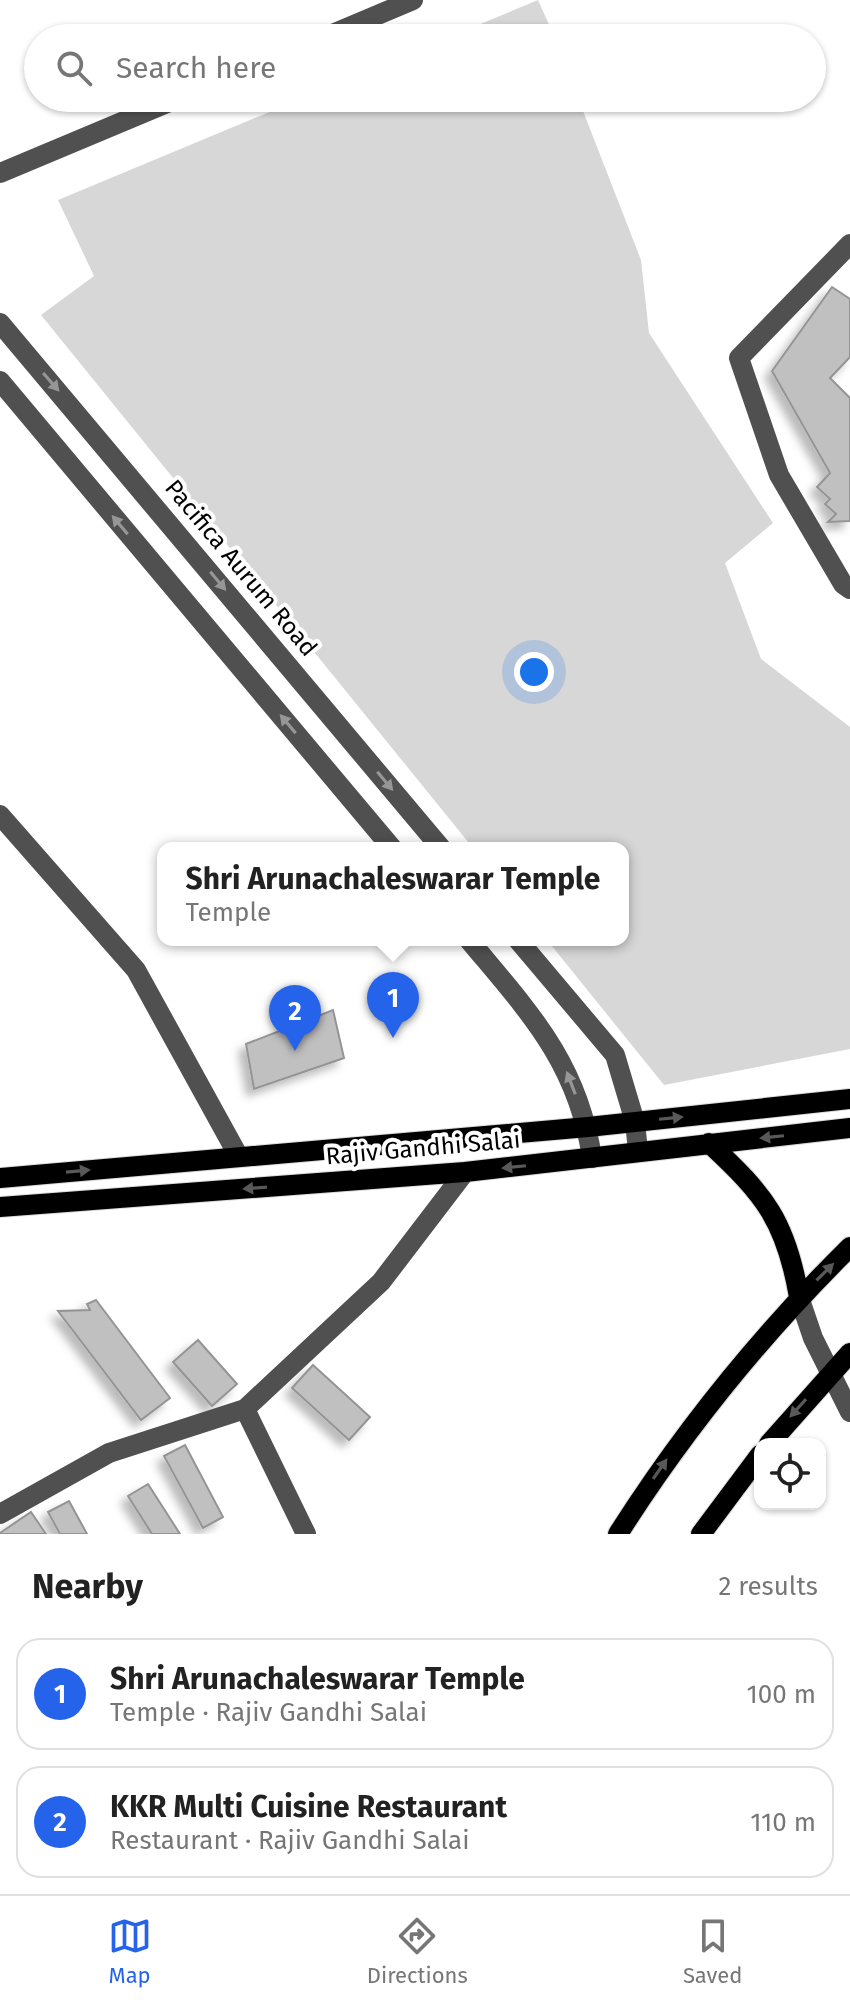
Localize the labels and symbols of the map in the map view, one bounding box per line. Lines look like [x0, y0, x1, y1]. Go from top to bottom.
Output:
one-way arrow [42, 372, 59, 392]
street label: Pacifica Aurum Road [159, 474, 323, 662]
one-way arrow [112, 515, 129, 535]
one-way arrow [209, 571, 226, 591]
your location [514, 652, 554, 692]
one-way arrow [280, 714, 297, 734]
one-way arrow [376, 770, 393, 790]
pin: 1 [367, 972, 419, 1038]
pin: 2 [269, 985, 321, 1051]
one-way arrow [564, 1071, 577, 1095]
one-way arrow [659, 1112, 684, 1125]
street label: Rajiv Gandhi Salai [325, 1126, 521, 1170]
one-way arrow [760, 1130, 785, 1143]
one-way arrow [501, 1160, 526, 1173]
one-way arrow [66, 1164, 91, 1177]
one-way arrow [242, 1182, 267, 1195]
one-way arrow [815, 1264, 834, 1282]
one-way arrow [790, 1398, 808, 1417]
one-way arrow [652, 1458, 667, 1479]

